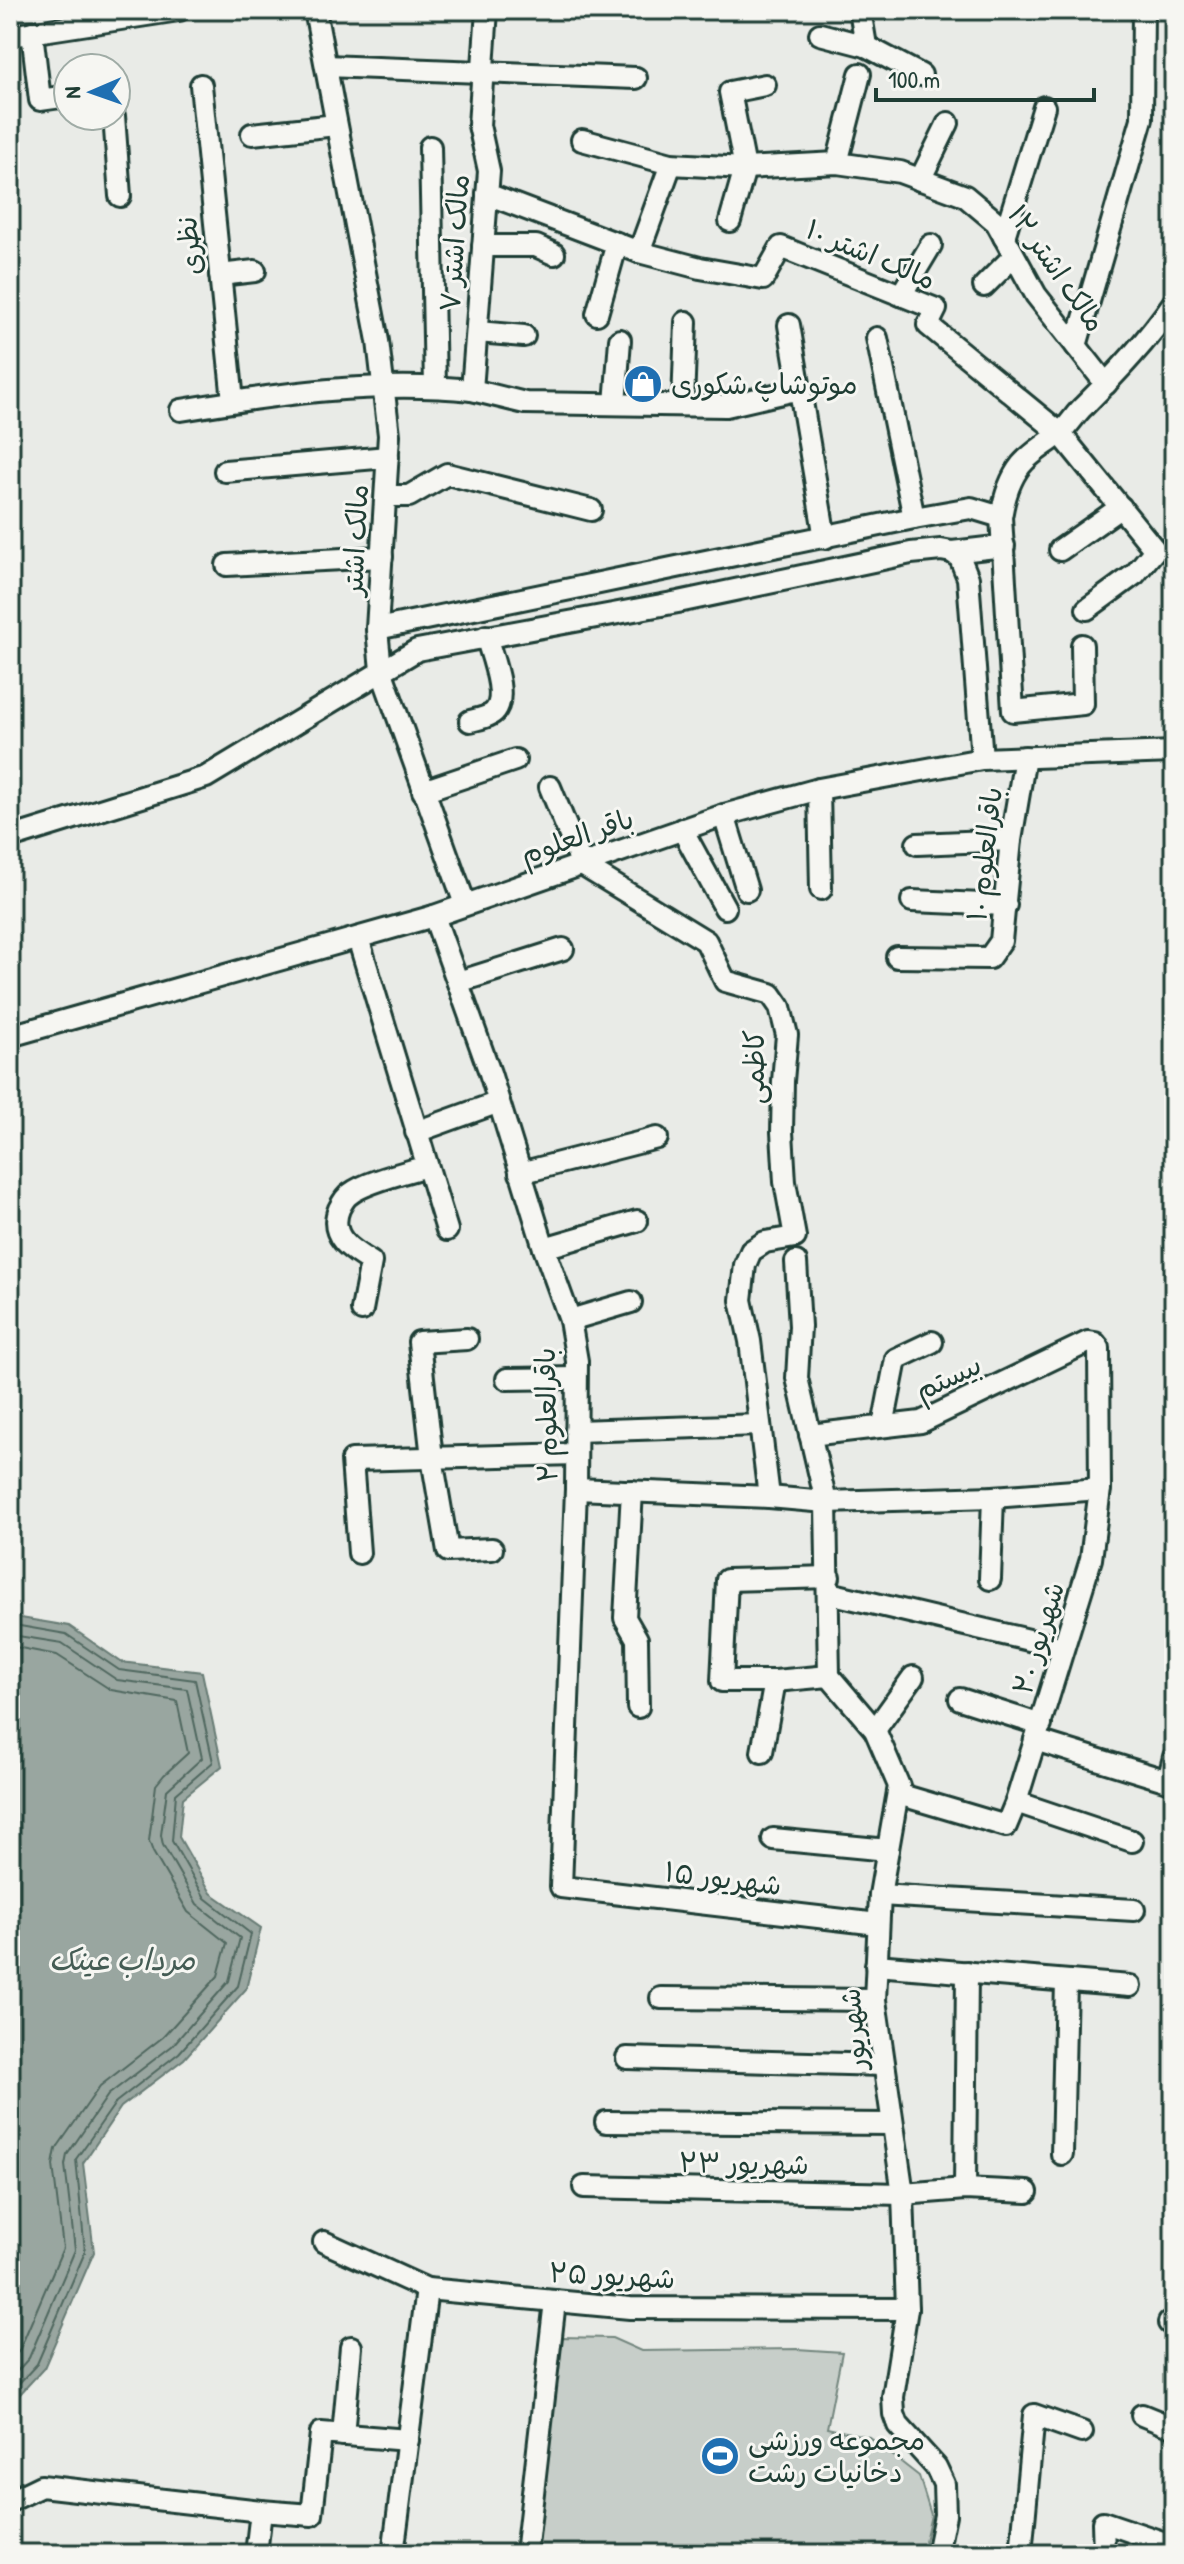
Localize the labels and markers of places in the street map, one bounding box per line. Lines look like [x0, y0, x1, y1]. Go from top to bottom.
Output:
shop icon: موتوشاپ شکوری [622, 363, 664, 405]
place label: موتوشاپ شکوری [671, 365, 857, 403]
place label: مجموعه ورزشی دخانیات رشت [748, 2421, 925, 2491]
sports icon: مجموعه ورزشی دخانیات رشت [699, 2435, 741, 2477]

